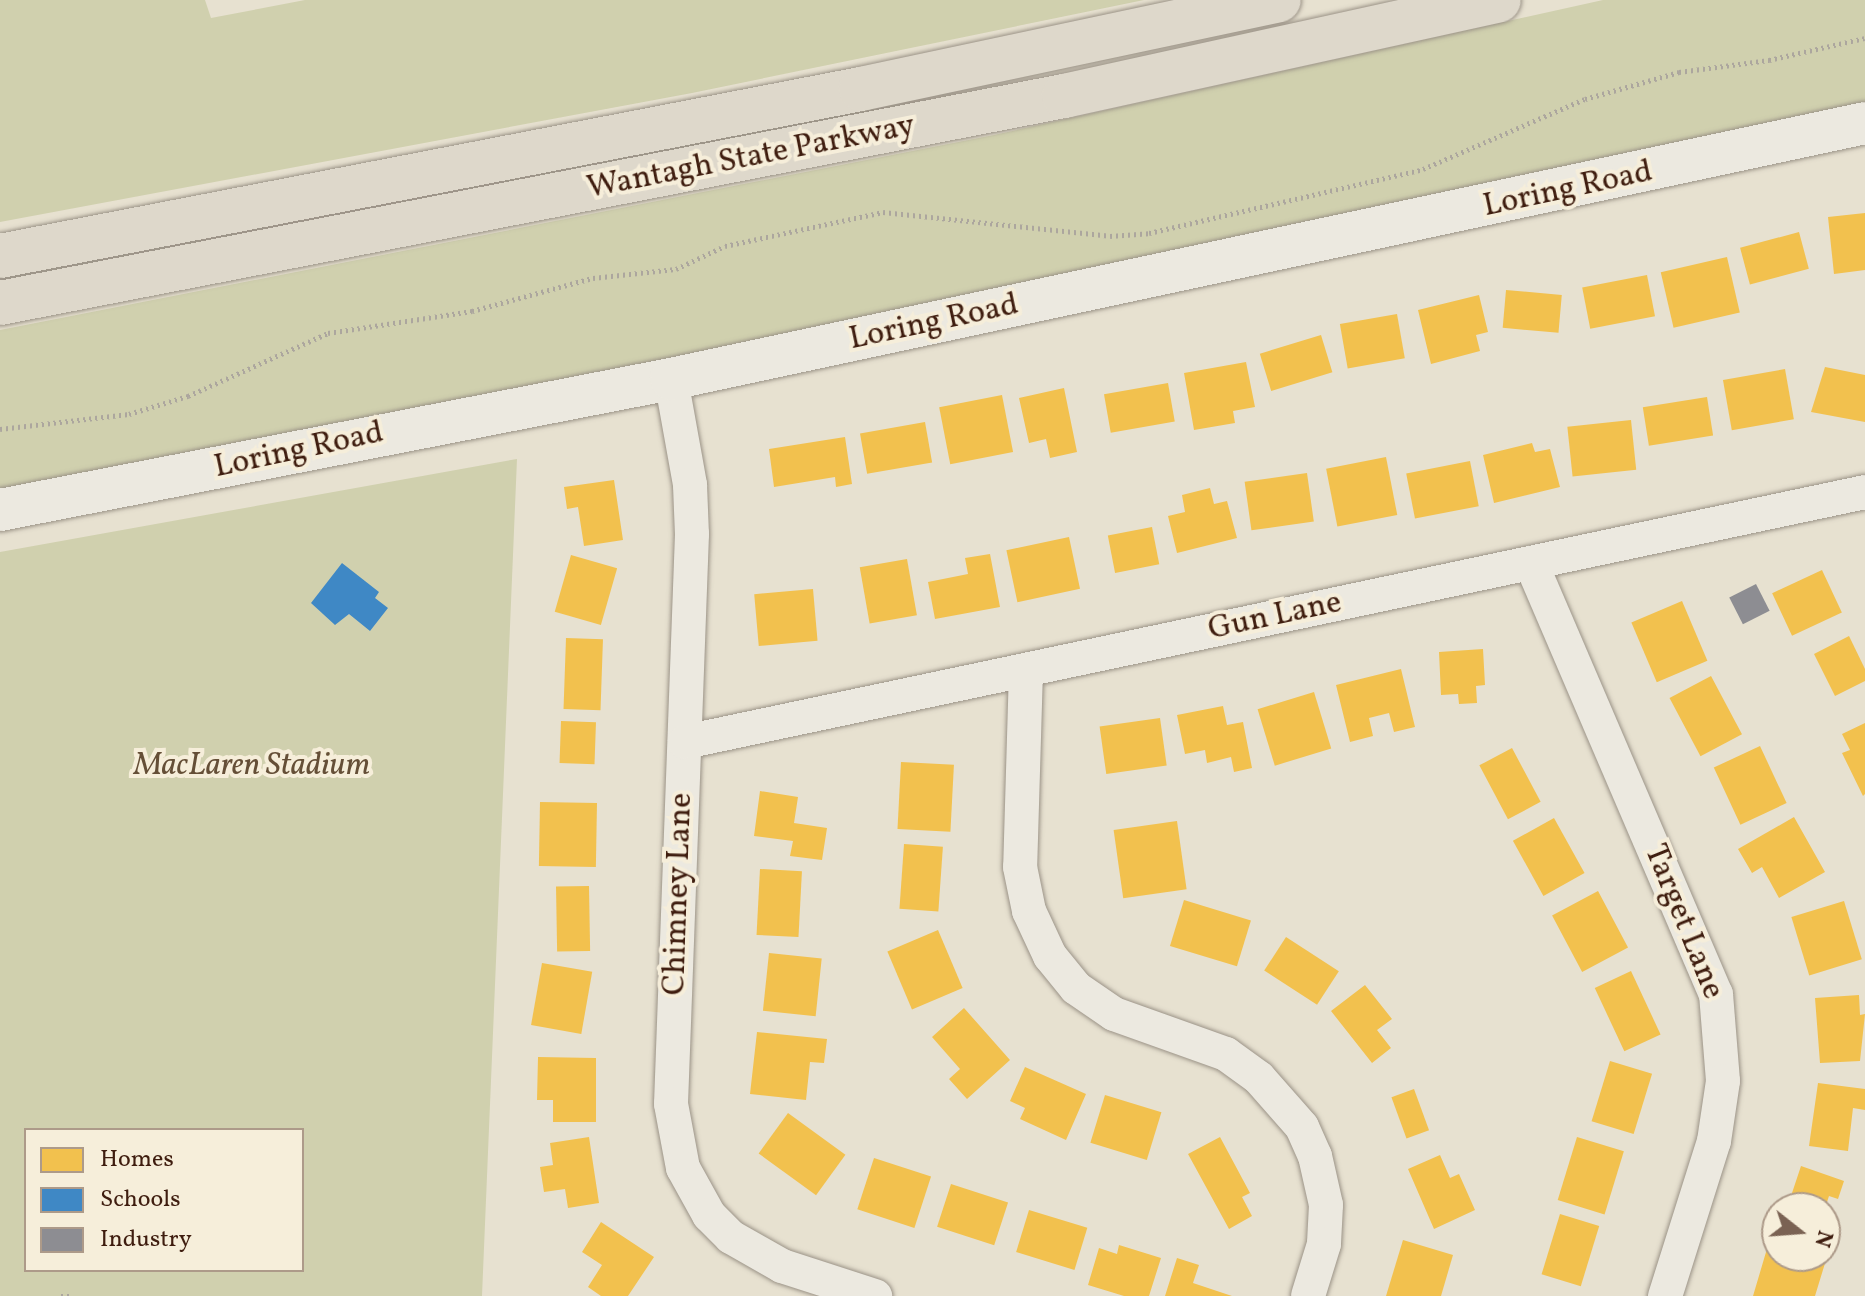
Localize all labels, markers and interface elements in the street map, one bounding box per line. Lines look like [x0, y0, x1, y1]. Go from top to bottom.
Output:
street label: Wantagh State Parkway [584, 107, 918, 209]
street label: Loring Road [1480, 153, 1656, 227]
street label: Loring Road [846, 286, 1022, 360]
street label: Loring Road [211, 414, 387, 488]
street label: Gun Lane [1205, 584, 1345, 650]
park label: MacLaren Stadium [134, 747, 370, 785]
street label: Chimney Lane [656, 792, 702, 996]
street label: Target Lane [1635, 839, 1731, 1005]
legend [24, 1128, 304, 1272]
text: Homes [100, 1143, 174, 1177]
text: Schools [100, 1183, 180, 1217]
north arrow [1761, 1192, 1841, 1272]
text: Industry [100, 1223, 192, 1257]
text: N [1805, 1226, 1840, 1251]

